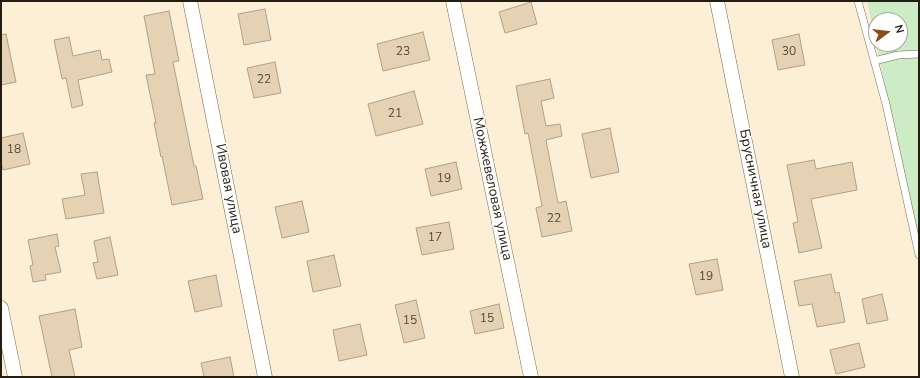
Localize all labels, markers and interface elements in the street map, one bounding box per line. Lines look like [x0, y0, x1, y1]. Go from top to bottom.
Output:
north arrow [868, 12, 908, 52]
text: N [891, 23, 907, 35]
house number: 23 [396, 45, 410, 59]
house number: 30 [782, 45, 796, 59]
house number: 22 [257, 73, 271, 87]
house number: 21 [388, 107, 402, 121]
street label: Можжевеловая улица [469, 116, 515, 262]
street label: Брусничная улица [735, 128, 775, 250]
house number: 18 [7, 143, 21, 157]
street label: Ивовая улица [211, 143, 245, 235]
house number: 19 [437, 172, 451, 186]
house number: 22 [547, 212, 561, 226]
house number: 17 [428, 231, 442, 245]
house number: 19 [699, 270, 713, 284]
house number: 15 [480, 312, 494, 326]
house number: 15 [403, 314, 417, 328]

